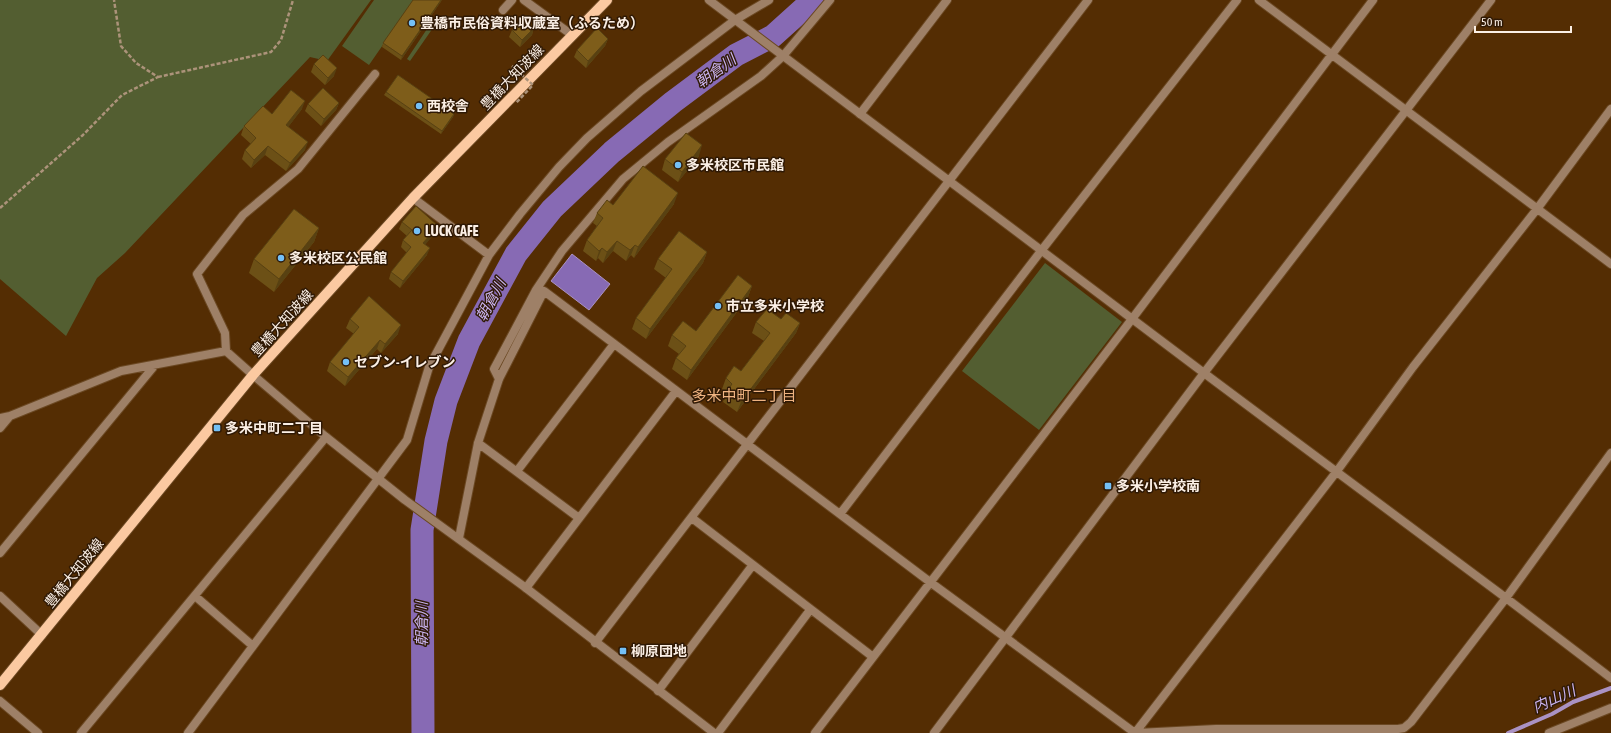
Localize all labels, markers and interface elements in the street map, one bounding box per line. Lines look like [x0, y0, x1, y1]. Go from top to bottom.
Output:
scale bar [1475, 8, 1571, 34]
place label: 豊橋市民俗資料収蔵室（ふるため） [420, 15, 644, 31]
text: 50 m [1481, 15, 1503, 29]
marker: 豊橋市民俗資料収蔵室（ふるため） [407, 18, 417, 28]
street label: 豊橋大知波線 [477, 41, 547, 113]
water label: 朝倉川 [693, 49, 741, 91]
place label: 西校舎 [427, 98, 469, 114]
marker: 西校舎 [414, 101, 424, 111]
place label: 多米校区市民館 [686, 157, 784, 173]
marker: 多米校区市民館 [673, 160, 683, 170]
place label: LUCK CAFE [425, 223, 479, 239]
marker: LUCK CAFE [412, 226, 422, 236]
place label: 多米校区公民館 [289, 250, 387, 266]
marker: 多米校区公民館 [276, 253, 286, 263]
water label: 朝倉川 [472, 274, 510, 324]
street label: 豊橋大知波線 [248, 286, 316, 360]
place label: 市立多米小学校 [726, 298, 824, 314]
marker: 市立多米小学校 [713, 301, 723, 311]
place label: セブン-イレブン [354, 354, 456, 370]
marker: セブン-イレブン [341, 357, 351, 367]
district label: 多米中町二丁目 [691, 387, 797, 404]
place label: 多米中町二丁目 [225, 420, 323, 436]
marker: 多米中町二丁目 [212, 423, 222, 433]
place label: 多米小学校南 [1116, 478, 1200, 494]
marker: 多米小学校南 [1103, 481, 1113, 491]
street label: 豊橋大知波線 [41, 535, 107, 611]
water label: 朝倉川 [413, 600, 430, 647]
place label: 柳原団地 [631, 643, 687, 659]
marker: 柳原団地 [618, 646, 628, 656]
water label: 内山川 [1530, 681, 1580, 715]

